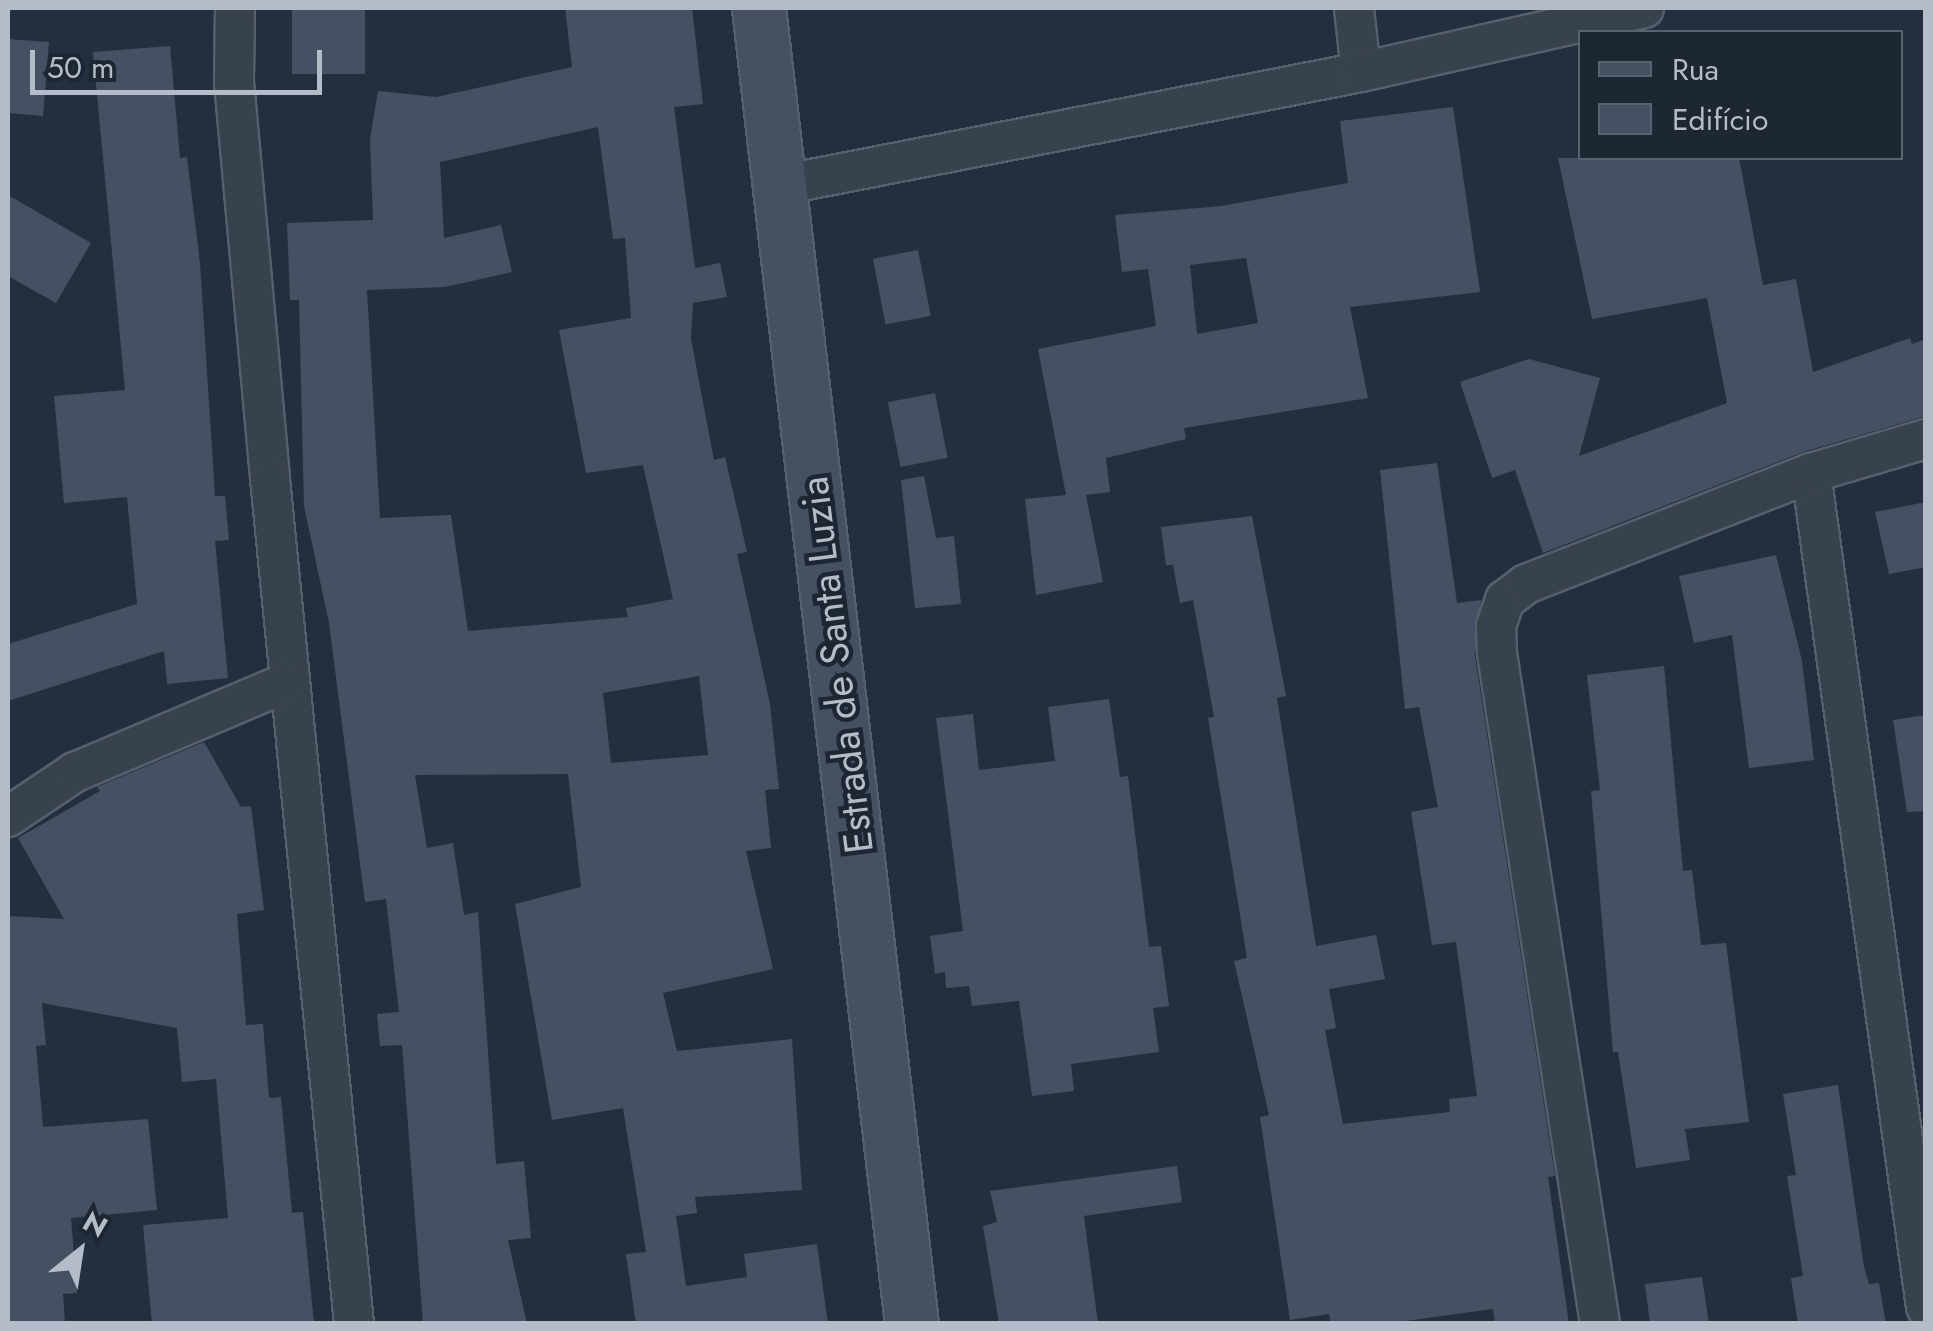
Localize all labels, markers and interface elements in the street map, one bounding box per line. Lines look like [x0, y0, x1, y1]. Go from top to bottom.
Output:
scale bar [35, 30, 328, 92]
legend [1578, 30, 1903, 160]
text: 50 m [47, 46, 114, 89]
text: Rua [1672, 48, 1719, 91]
text: Edifício [1672, 98, 1768, 141]
street label: Estrada de Santa Luzia [789, 474, 883, 856]
north arrow [30, 1201, 130, 1301]
text: N [75, 1201, 115, 1248]

